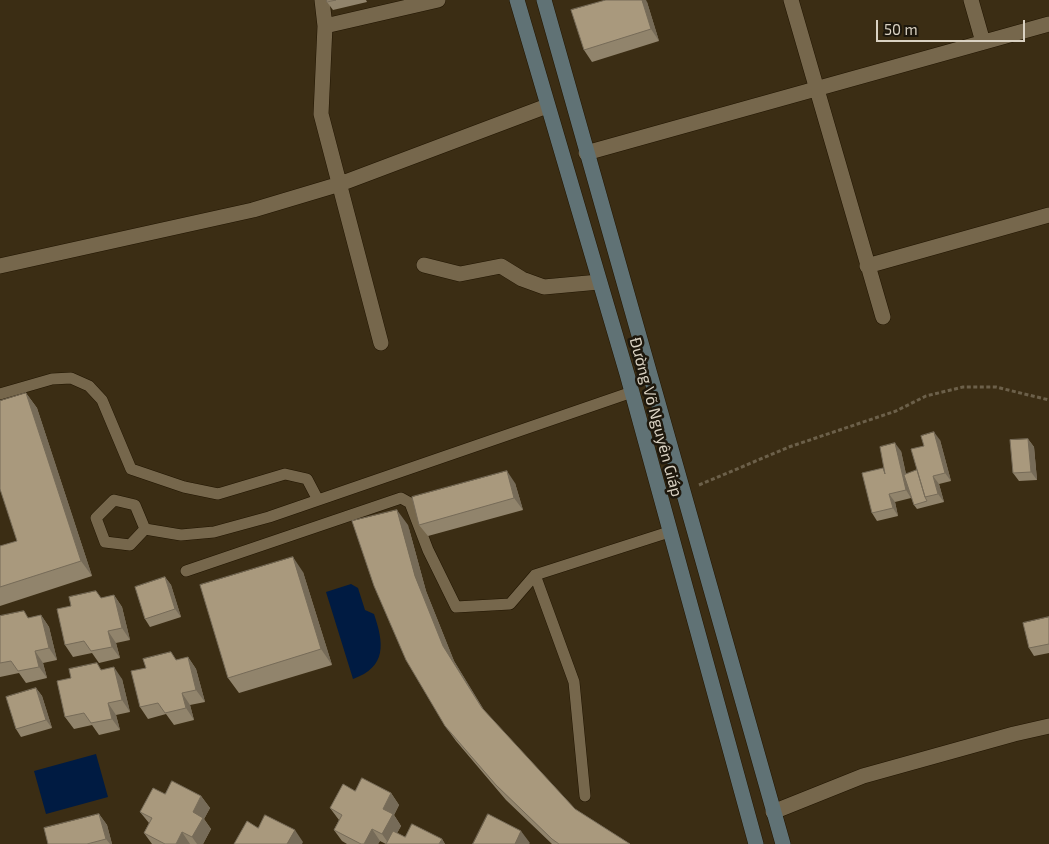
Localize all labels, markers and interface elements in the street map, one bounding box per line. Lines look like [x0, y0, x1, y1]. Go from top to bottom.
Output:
scale bar [879, 10, 1028, 42]
text: 50 m [884, 20, 918, 38]
street label: Đường Võ Nguyên Giáp [625, 335, 687, 499]

